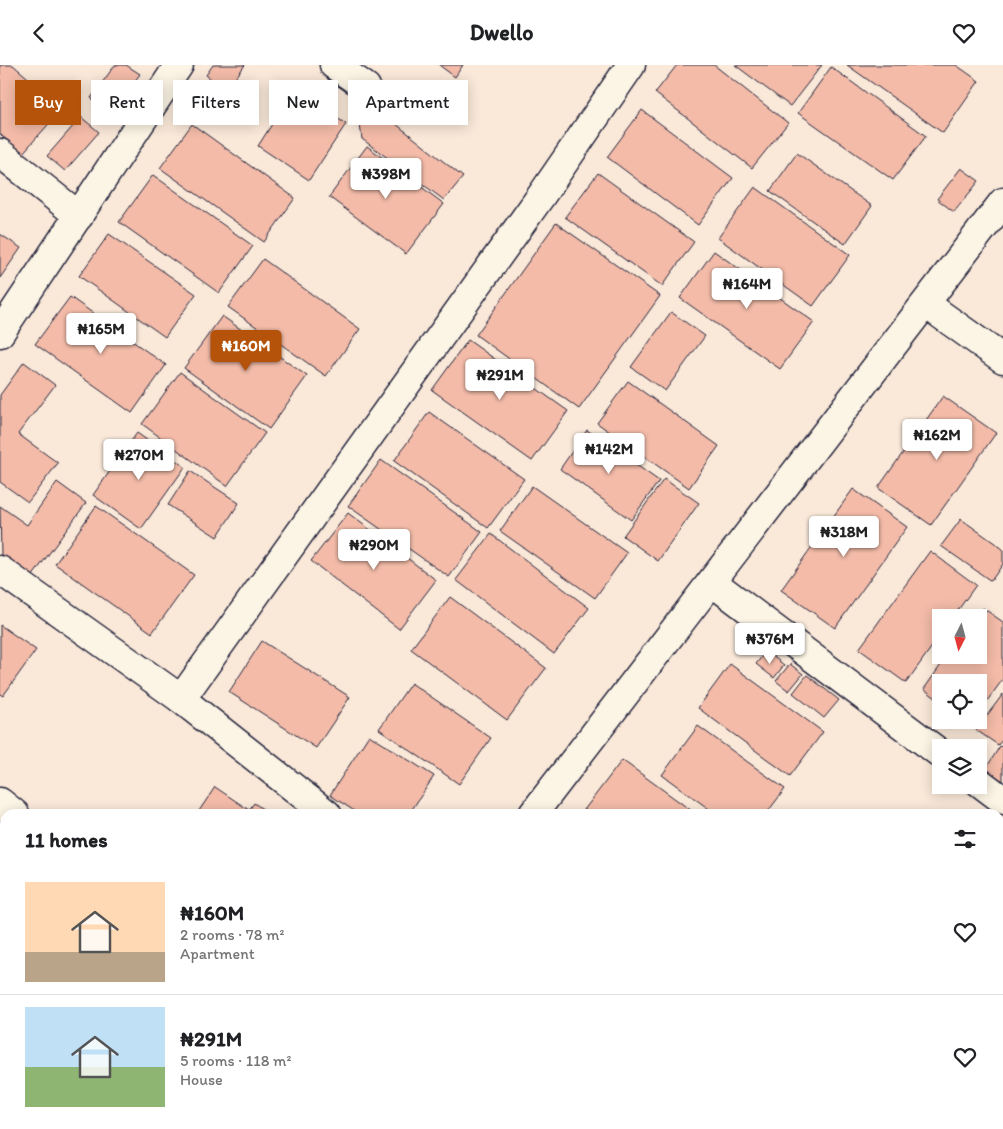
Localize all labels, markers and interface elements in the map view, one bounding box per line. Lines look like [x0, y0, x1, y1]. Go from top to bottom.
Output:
icon: back [25, 19, 53, 47]
text: Dwello [470, 19, 533, 46]
icon: heart [950, 19, 978, 47]
chip: Buy [15, 80, 81, 125]
chip: Rent [91, 80, 163, 125]
chip: Filters [173, 80, 259, 125]
chip: New [269, 80, 338, 125]
chip: Apartment [348, 80, 468, 125]
pin: ₦398M [351, 157, 421, 200]
text: ₦398M [361, 164, 411, 183]
pin: ₦164M [712, 267, 782, 310]
text: ₦164M [723, 274, 771, 293]
pin: ₦165M [66, 313, 136, 355]
text: ₦165M [77, 319, 125, 338]
pin: ₦160M [211, 329, 281, 372]
text: ₦160M [222, 336, 271, 355]
pin: ₦291M [465, 359, 535, 401]
text: ₦291M [476, 365, 524, 384]
pin: ₦162M [902, 419, 972, 461]
text: ₦162M [913, 425, 961, 444]
pin: ₦142M [574, 433, 644, 475]
pin: ₦270M [104, 439, 174, 481]
text: ₦142M [585, 439, 633, 458]
text: ₦270M [114, 445, 164, 464]
pin: ₦318M [809, 515, 879, 558]
text: ₦318M [820, 522, 868, 541]
pin: ₦290M [339, 529, 409, 571]
text: ₦290M [349, 535, 399, 554]
north arrow [932, 609, 988, 664]
map controls [932, 609, 987, 794]
pin: ₦376M [735, 623, 805, 665]
text: ₦376M [746, 629, 794, 648]
button: locate [932, 674, 987, 729]
button: layers [932, 739, 987, 794]
icon: filters [951, 825, 979, 853]
text: 11 homes [25, 827, 108, 852]
text: ₦160M [180, 900, 244, 925]
icon: home [65, 902, 125, 962]
icon: heart [951, 918, 979, 946]
text: 2 rooms · 78 m² [180, 925, 285, 944]
text: Apartment [180, 944, 255, 963]
text: ₦291M [180, 1026, 242, 1051]
icon: home [65, 1027, 125, 1087]
icon: heart [951, 1043, 979, 1071]
text: 5 rooms · 118 m² [180, 1051, 291, 1070]
text: House [180, 1070, 223, 1089]

